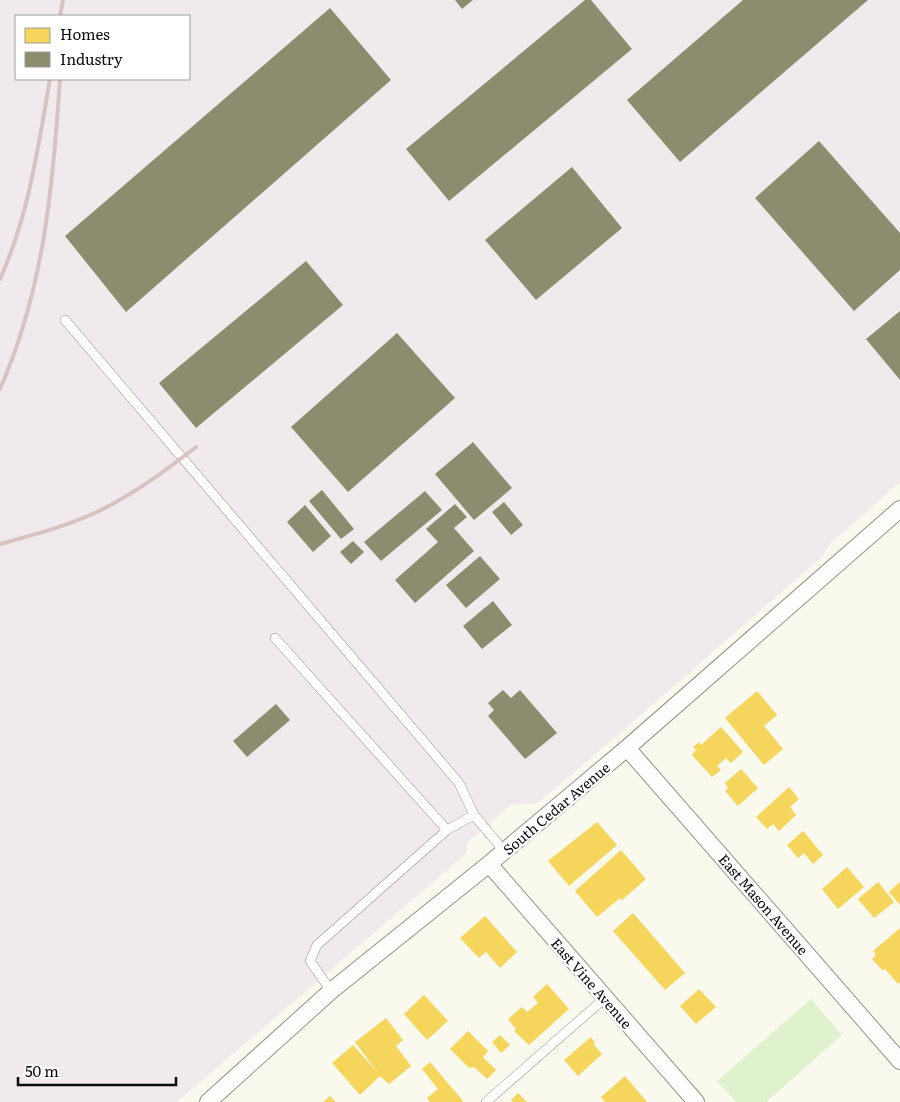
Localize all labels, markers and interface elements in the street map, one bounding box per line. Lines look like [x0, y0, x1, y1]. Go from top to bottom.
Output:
legend [15, 15, 190, 80]
text: Homes [60, 22, 110, 45]
text: Industry [60, 47, 123, 70]
street label: South Cedar Avenue [498, 757, 614, 859]
street label: East Mason Avenue [715, 849, 813, 959]
street label: East Vine Avenue [547, 933, 637, 1033]
scale bar [18, 1054, 175, 1086]
text: 50 m [25, 1059, 59, 1082]

